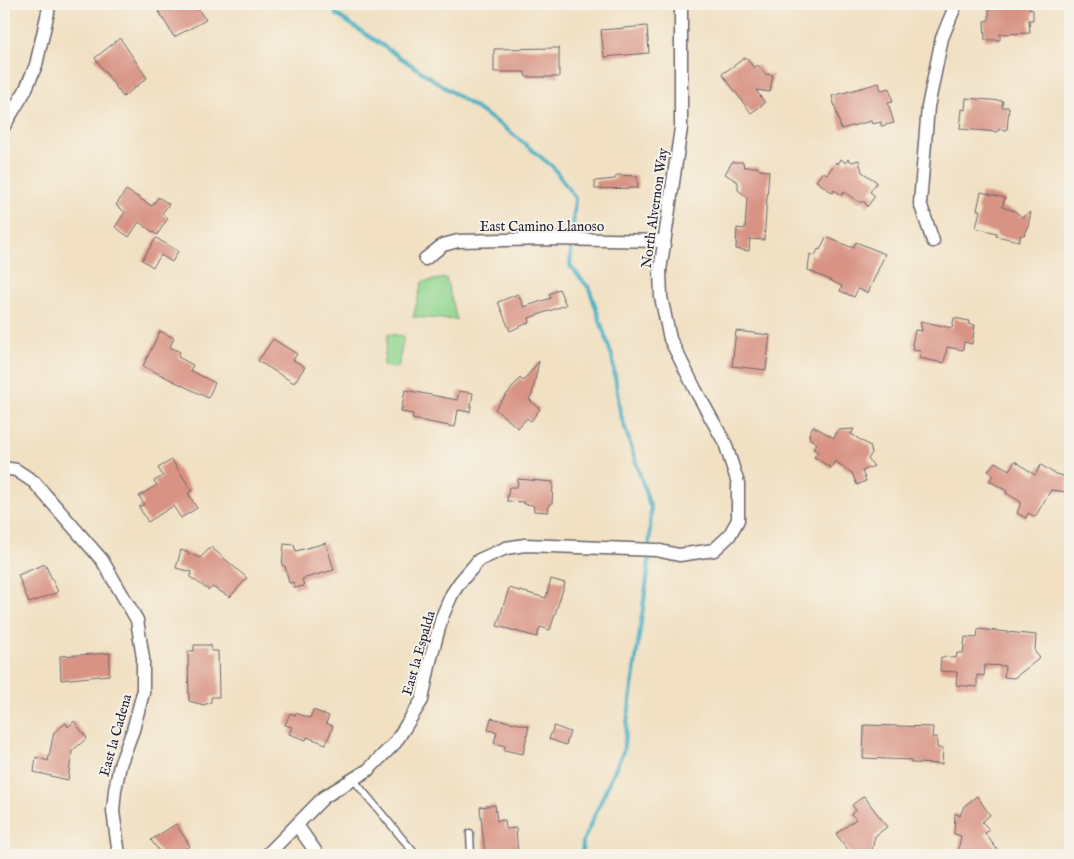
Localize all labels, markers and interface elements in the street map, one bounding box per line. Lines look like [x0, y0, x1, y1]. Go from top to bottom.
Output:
street label: North Alvernon Way [638, 147, 672, 269]
street label: East Camino Llanoso [480, 218, 605, 236]
street label: East la Espalda [398, 608, 440, 698]
street label: East la Cadena [96, 691, 137, 779]

